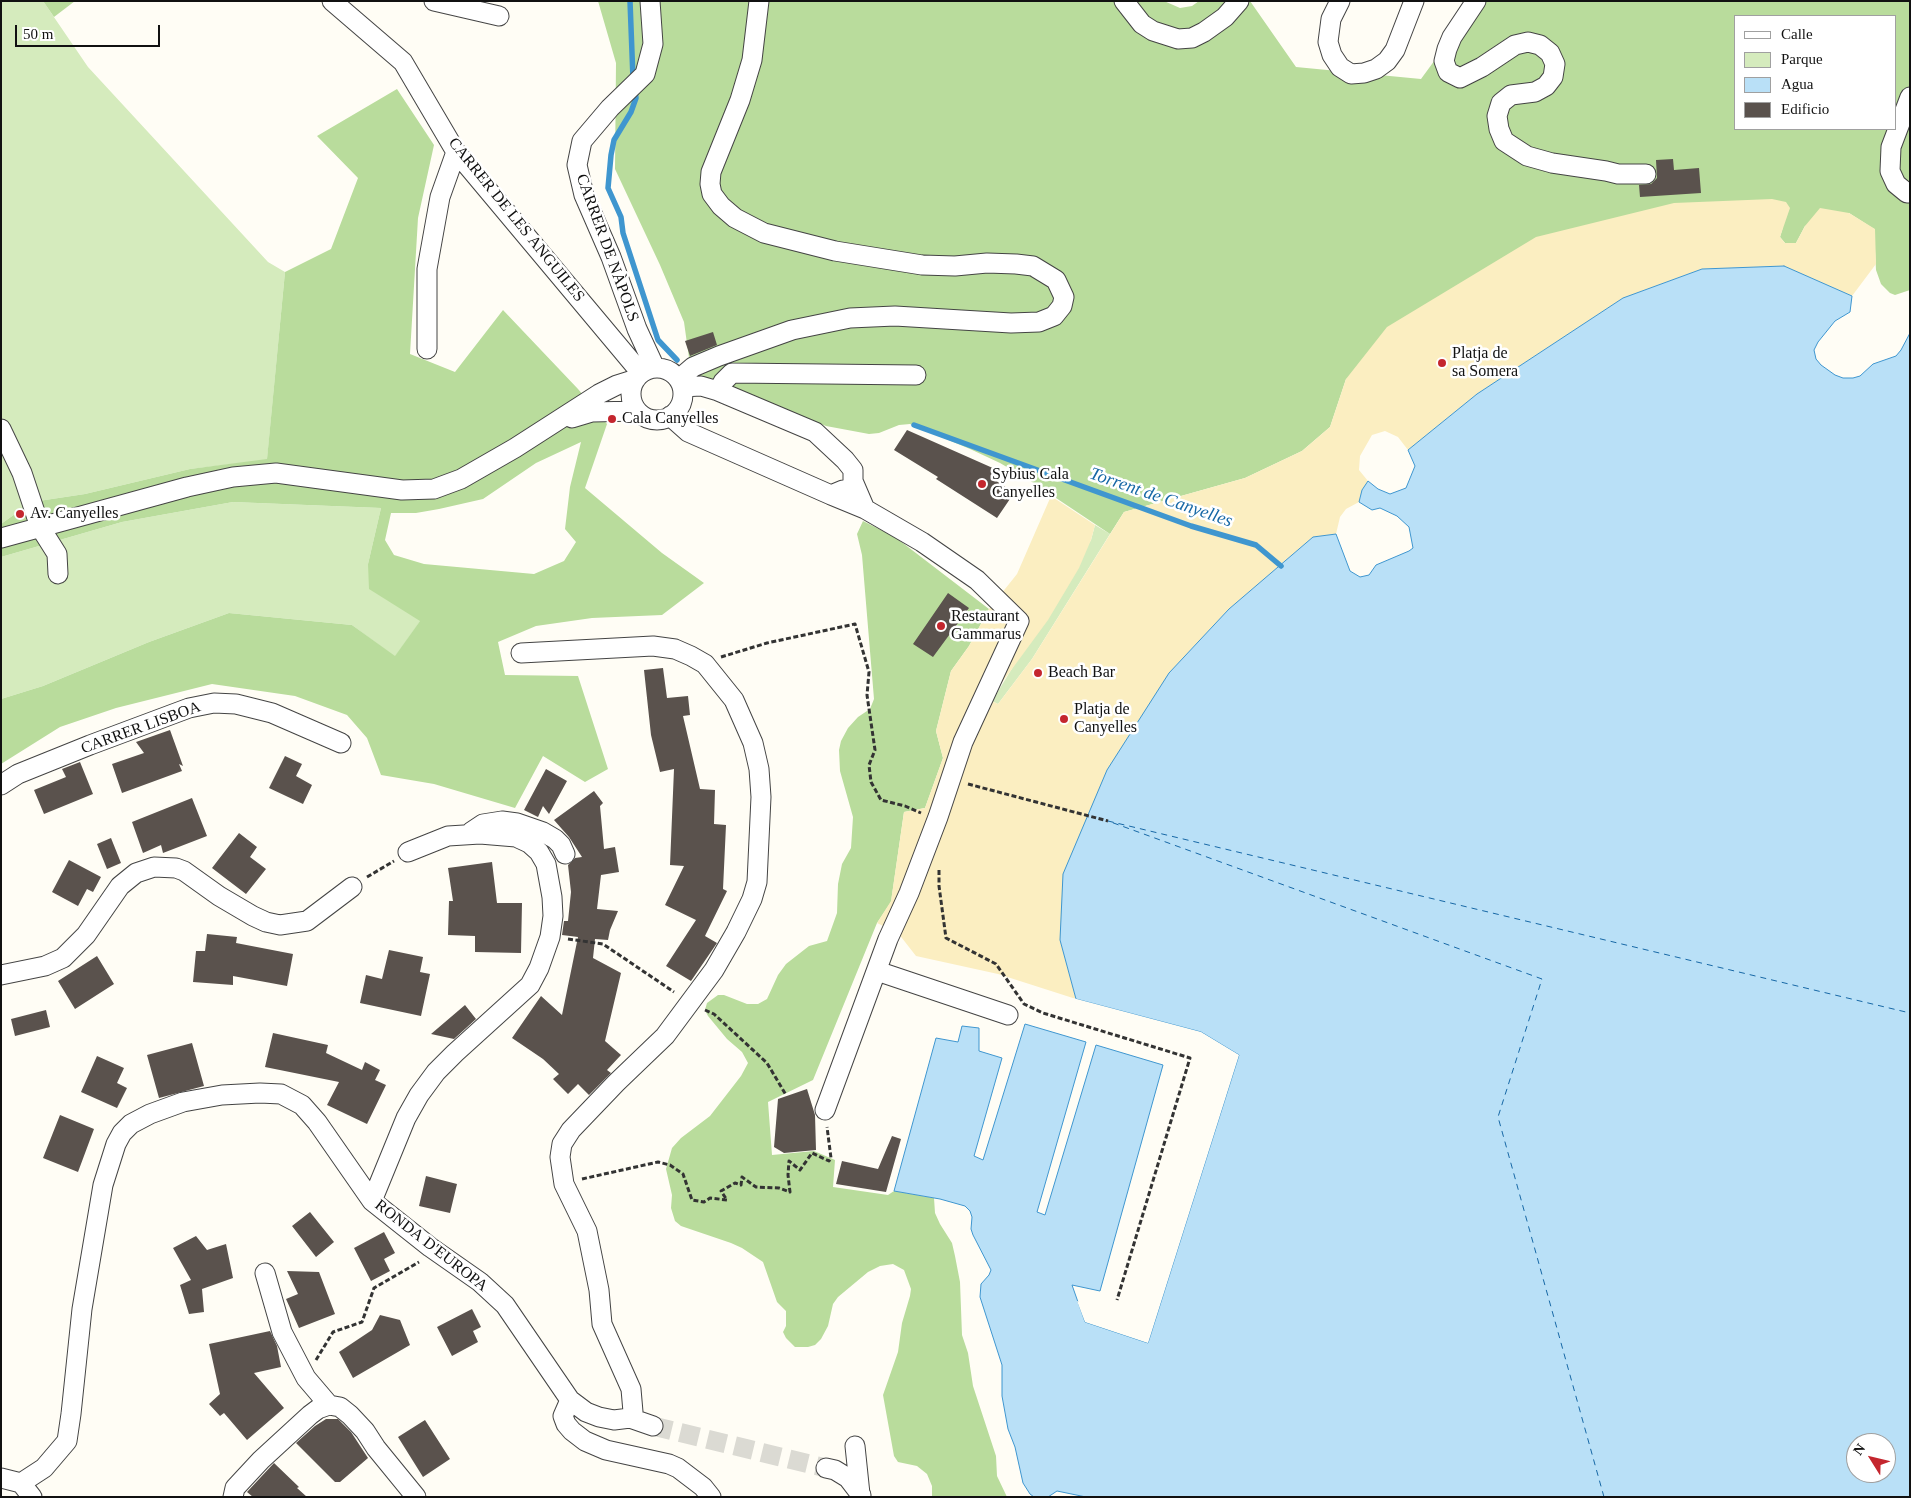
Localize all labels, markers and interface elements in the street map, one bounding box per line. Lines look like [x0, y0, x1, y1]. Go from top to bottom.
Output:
scale bar [18, 15, 162, 47]
legend [1734, 15, 1896, 130]
text: 50 m [23, 26, 53, 42]
text: Calle [1781, 26, 1813, 42]
text: Parque [1781, 51, 1823, 67]
text: Agua [1781, 76, 1814, 92]
text: Edificio [1781, 101, 1829, 117]
street label: CARRER DE LES ANGUILES [444, 134, 588, 306]
street label: CARRER DE NÀPOLS [571, 172, 643, 324]
place label: Platja de sa Somera [1452, 344, 1518, 382]
marker: Platja de sa Somera [1436, 357, 1448, 369]
place label: Cala Canyelles [622, 409, 718, 429]
marker: Cala Canyelles [606, 413, 618, 425]
water label: Torrent de Canyelles [1087, 463, 1235, 533]
place label: Sybius Cala Canyelles [992, 465, 1069, 503]
marker: Sybius Cala Canyelles [976, 478, 988, 490]
place label: Av. Canyelles [30, 504, 118, 524]
marker: Av. Canyelles [14, 508, 26, 520]
place label: Restaurant Gammarus [951, 607, 1021, 645]
marker: Restaurant Gammarus [935, 620, 947, 632]
place label: Beach Bar [1048, 663, 1115, 683]
marker: Beach Bar [1032, 667, 1044, 679]
street label: CARRER LISBOA [79, 697, 203, 759]
place label: Platja de Canyelles [1074, 700, 1137, 738]
marker: Platja de Canyelles [1058, 713, 1070, 725]
street label: RONDA D'EUROPA [371, 1196, 491, 1296]
north arrow [1846, 1433, 1896, 1483]
text: N [1850, 1441, 1868, 1458]

